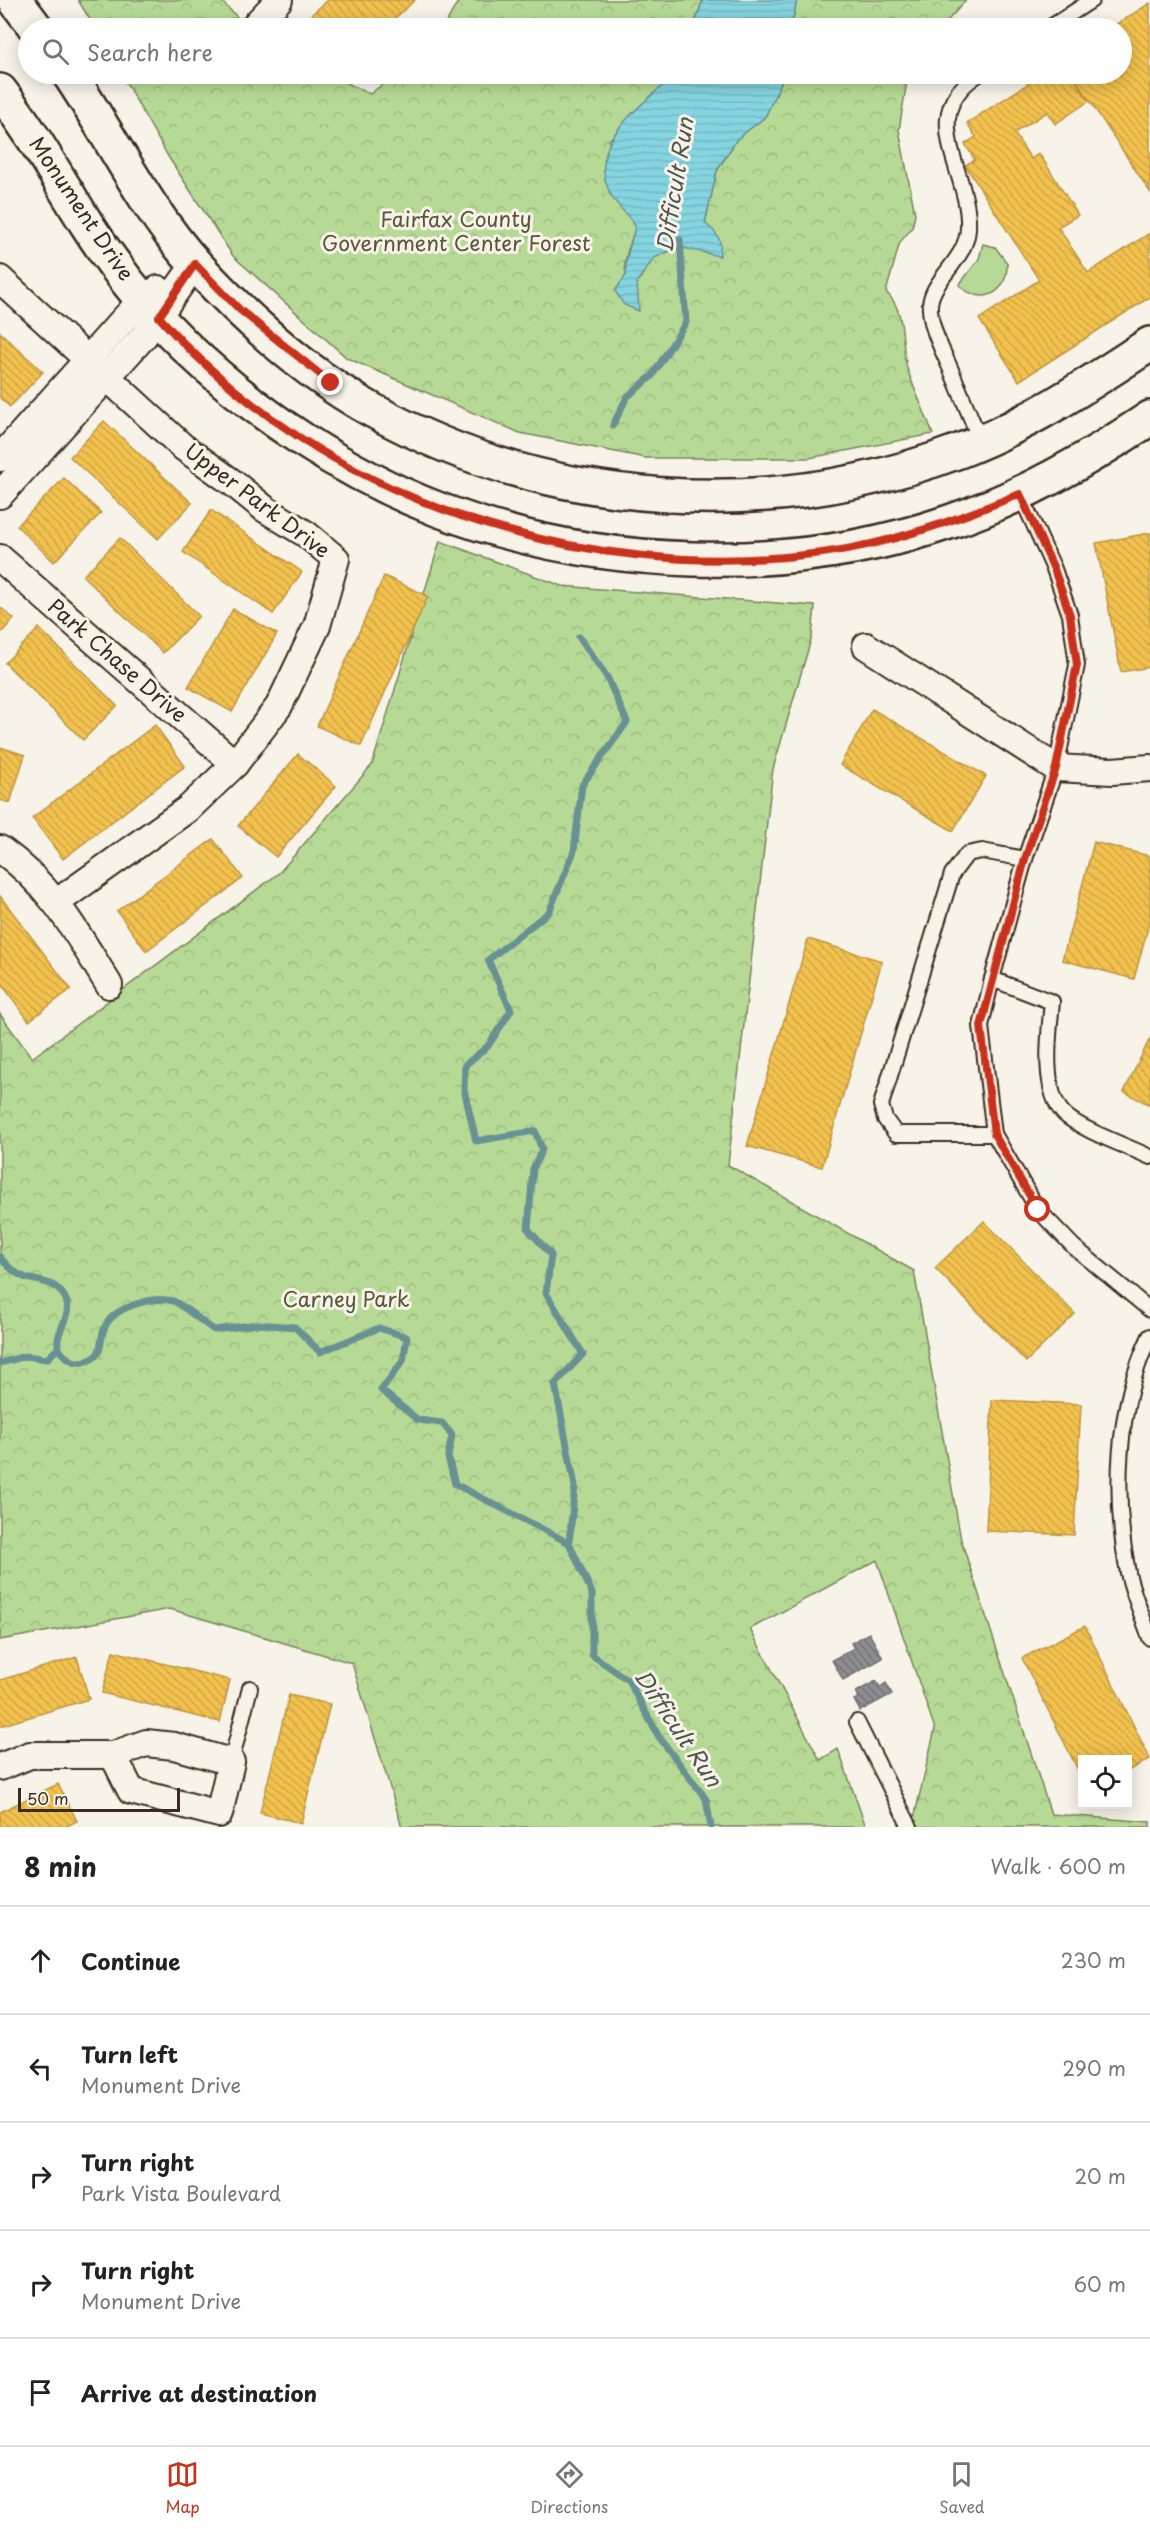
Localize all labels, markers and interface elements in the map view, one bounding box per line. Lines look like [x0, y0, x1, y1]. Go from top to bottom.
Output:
search box [18, 18, 1132, 84]
icon: search [39, 35, 72, 68]
text: Search here [87, 35, 213, 68]
water label: Difficult Run [647, 113, 701, 254]
street label: Monument Drive [22, 129, 143, 286]
park label: Fairfax County Government Center Forest [322, 202, 590, 258]
route end [317, 369, 343, 395]
street label: Upper Park Drive [179, 434, 338, 565]
street label: Park Chase Drive [42, 590, 195, 729]
route start [1024, 1196, 1050, 1222]
park label: Carney Park [283, 1282, 410, 1314]
water label: Difficult Run [628, 1662, 732, 1794]
map controls [1078, 1755, 1132, 1809]
button: locate [1078, 1755, 1132, 1809]
scale bar [18, 1785, 180, 1812]
text: 50 m [27, 1786, 68, 1810]
text: 8 min [24, 1847, 97, 1886]
text: Walk · 600 m [990, 1851, 1126, 1881]
icon: ahead [24, 1944, 57, 1977]
text: Continue [81, 1944, 180, 1977]
text: 230 m [1061, 1945, 1126, 1975]
text: Turn left [81, 2037, 178, 2070]
icon: left [24, 2052, 57, 2085]
text: 290 m [1062, 2053, 1126, 2083]
text: Monument Drive [81, 2070, 241, 2100]
text: Turn right [81, 2145, 194, 2178]
icon: right [24, 2160, 57, 2193]
text: 20 m [1074, 2161, 1126, 2191]
text: Park Vista Boulevard [81, 2178, 281, 2208]
text: Turn right [81, 2253, 194, 2286]
icon: right [24, 2268, 57, 2301]
text: 60 m [1074, 2269, 1126, 2299]
text: Monument Drive [81, 2286, 241, 2316]
icon: arrive [24, 2376, 57, 2409]
text: Arrive at destination [81, 2376, 317, 2409]
tab: Map [165, 2458, 200, 2518]
tab: Directions [530, 2458, 608, 2518]
tab: Saved [939, 2458, 985, 2518]

